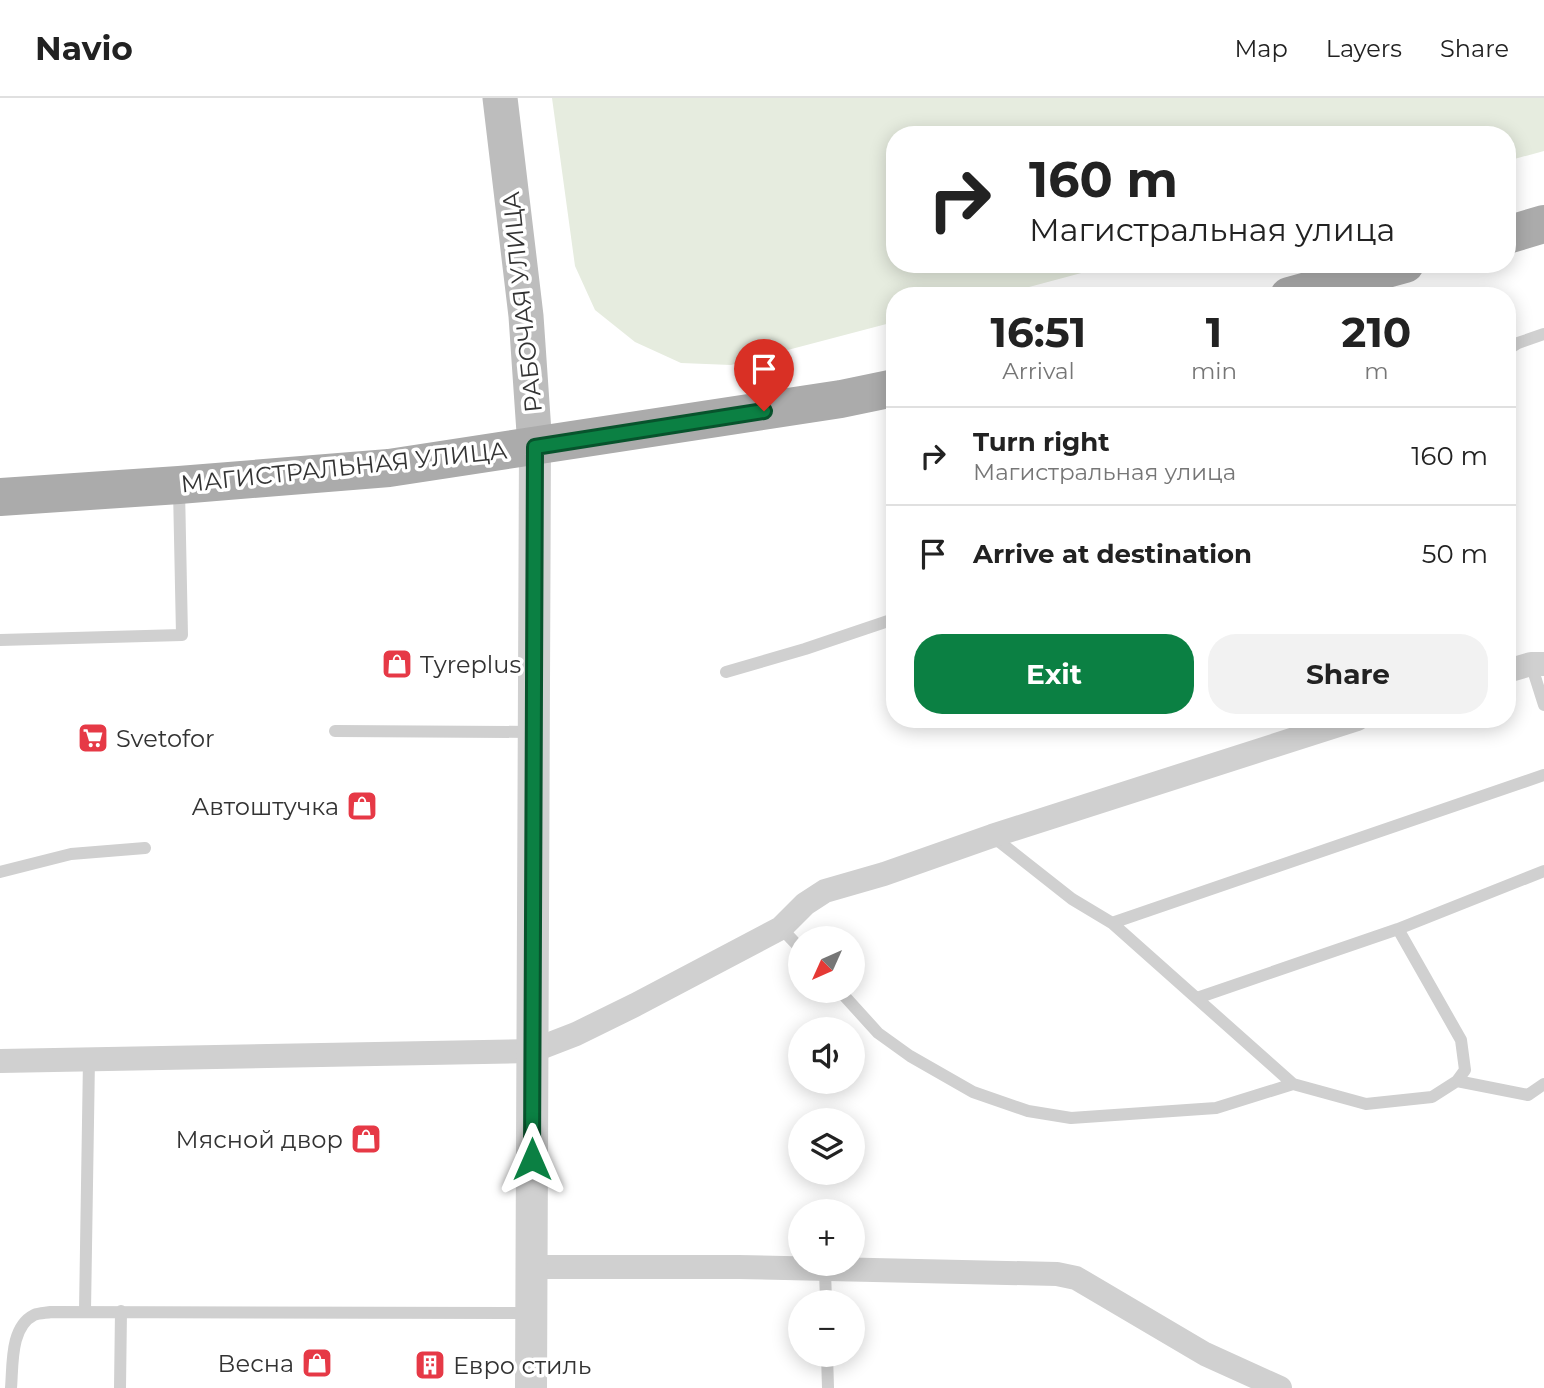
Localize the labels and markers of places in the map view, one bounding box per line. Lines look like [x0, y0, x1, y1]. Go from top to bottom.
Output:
pin [734, 339, 794, 411]
shop icon: Tyreplus [380, 647, 414, 681]
place label: Tyreplus [420, 650, 521, 679]
supermarket icon: Svetofor [76, 721, 110, 755]
place label: Svetofor [116, 724, 215, 753]
shop icon: Автоштучка [345, 789, 379, 823]
place label: Автоштучка [191, 792, 339, 821]
shop icon: Мясной двор [349, 1122, 383, 1156]
place label: Мясной двор [176, 1125, 343, 1154]
shop icon: Весна [300, 1346, 334, 1380]
building icon: Евро стиль [413, 1348, 447, 1382]
place label: Весна [217, 1349, 294, 1378]
place label: Евро стиль [453, 1351, 591, 1380]

